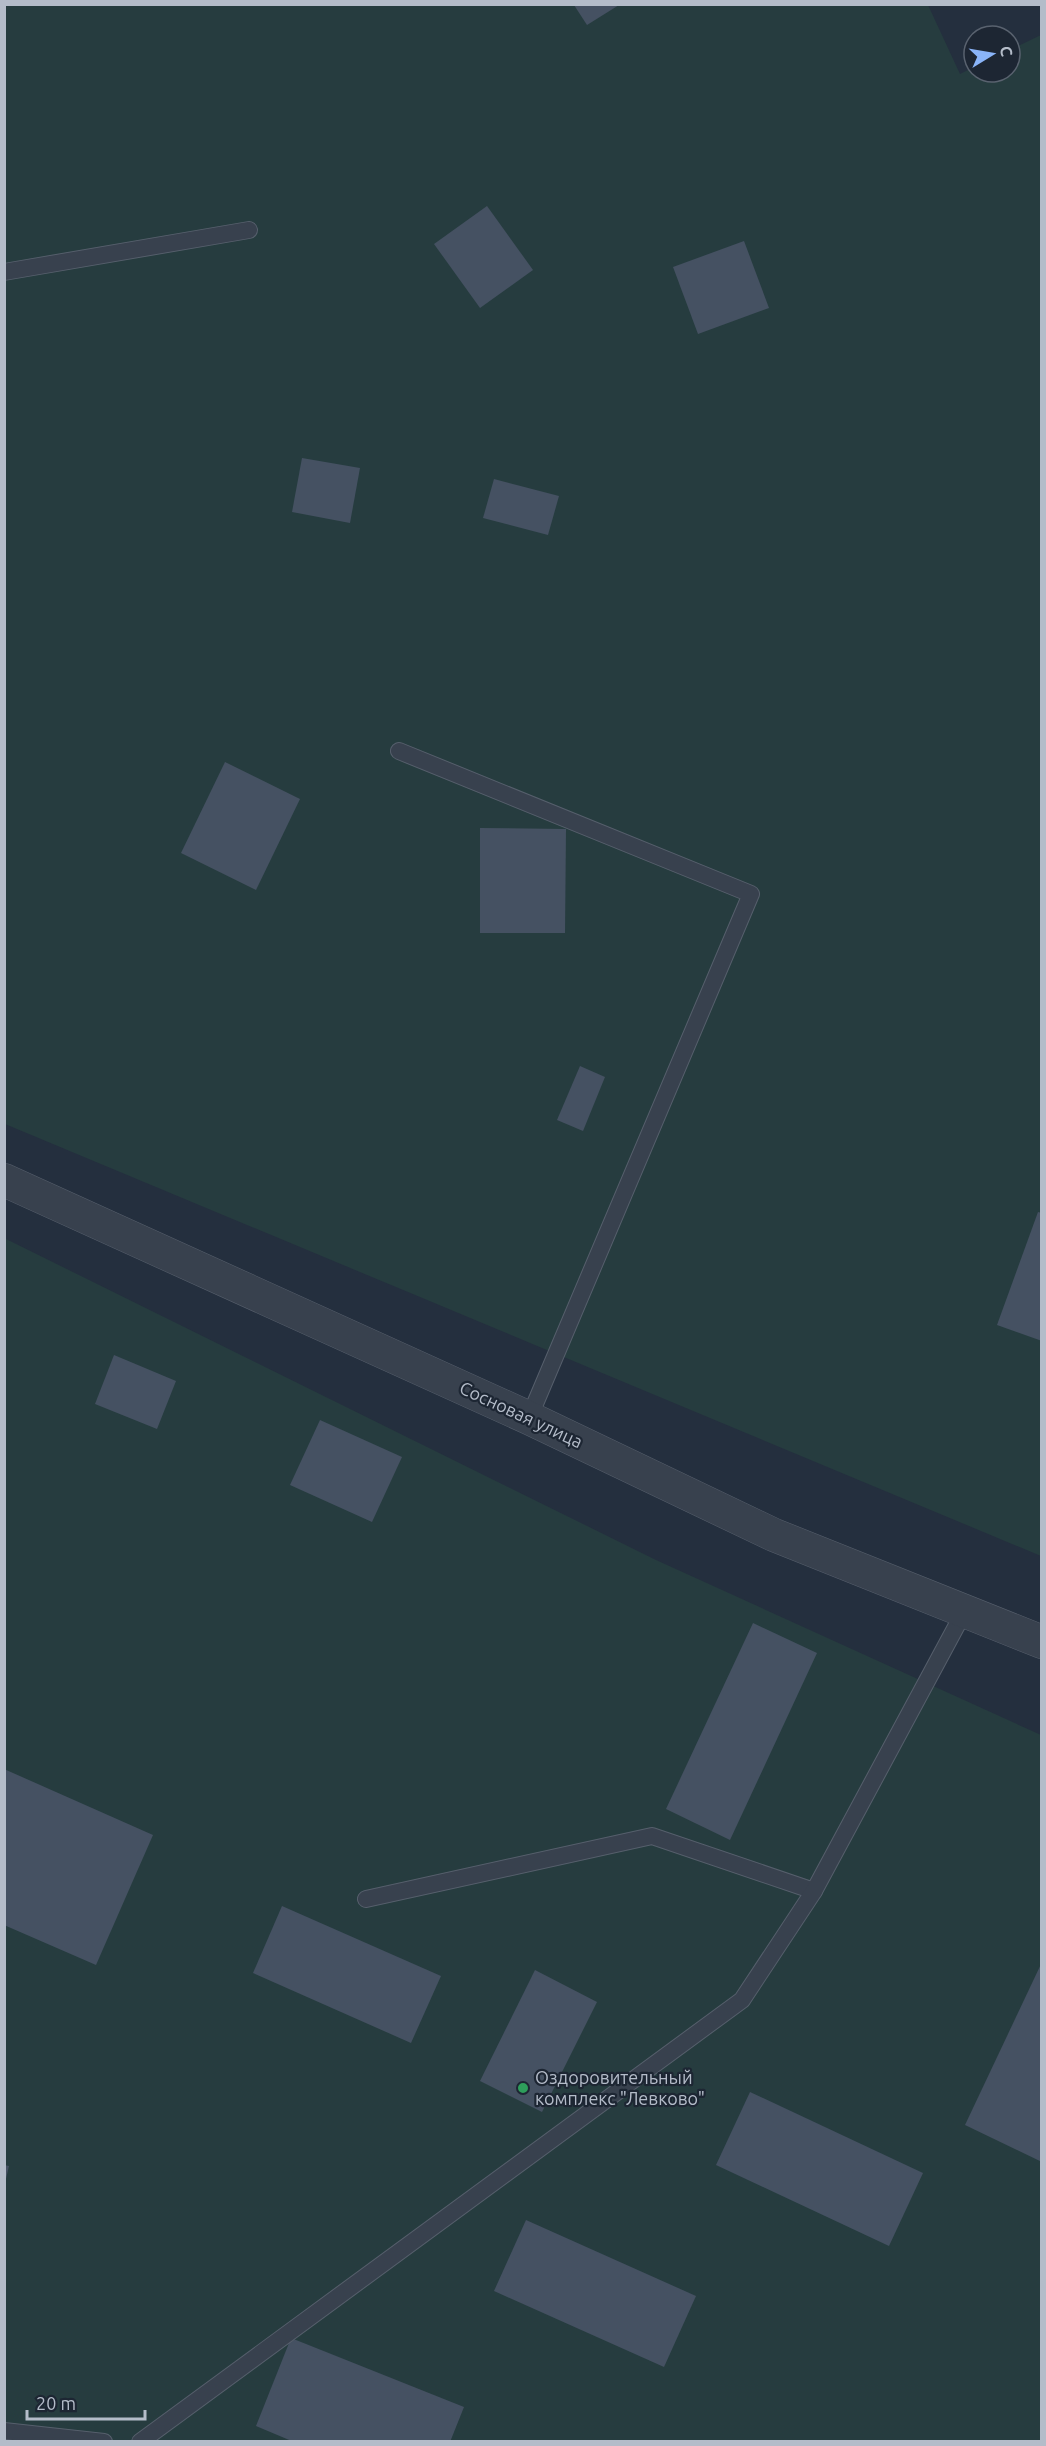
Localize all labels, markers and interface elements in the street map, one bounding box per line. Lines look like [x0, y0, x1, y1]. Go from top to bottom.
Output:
north arrow [962, 24, 1022, 84]
text: С [997, 44, 1017, 58]
street label: Сосновая улица [457, 1377, 586, 1451]
place label: Оздоровительный комплекс "Левково" [535, 2067, 705, 2108]
marker: Оздоровительный комплекс "Левково" [516, 2081, 530, 2095]
scale bar [27, 2383, 146, 2421]
text: 20 m [36, 2393, 76, 2413]

